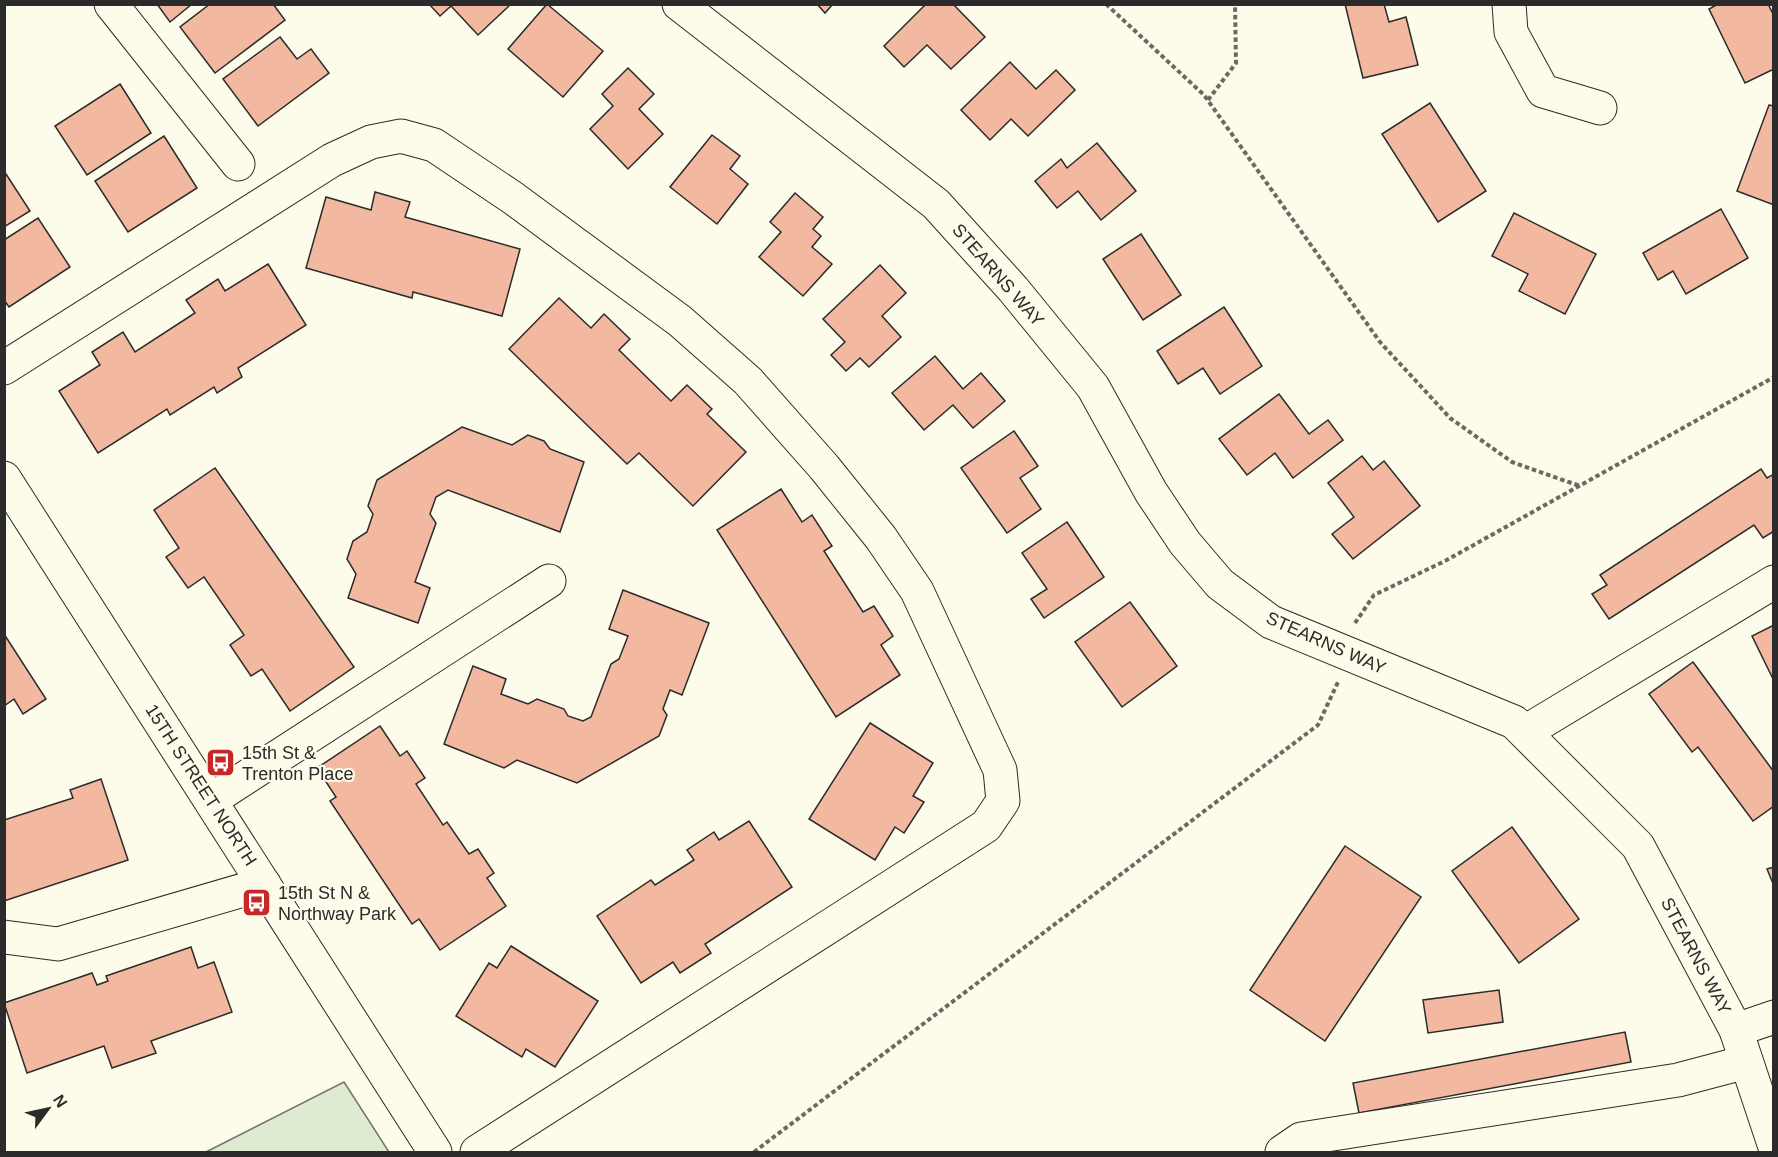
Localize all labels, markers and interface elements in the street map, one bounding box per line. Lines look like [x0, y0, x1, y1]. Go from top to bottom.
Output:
street label: STEARNS WAY [948, 220, 1048, 330]
street label: STEARNS WAY [1263, 608, 1389, 678]
street label: 15TH STREET NORTH [141, 701, 261, 869]
place label: 15th St & Trenton Place [242, 743, 353, 784]
bus stop icon: 15th St & Trenton Place [205, 747, 237, 779]
place label: 15th St N & Northway Park [278, 883, 397, 924]
bus stop icon: 15th St N & Northway Park [241, 887, 273, 919]
street label: STEARNS WAY [1657, 894, 1735, 1018]
north arrow [18, 1079, 78, 1139]
text: N [50, 1092, 70, 1111]

